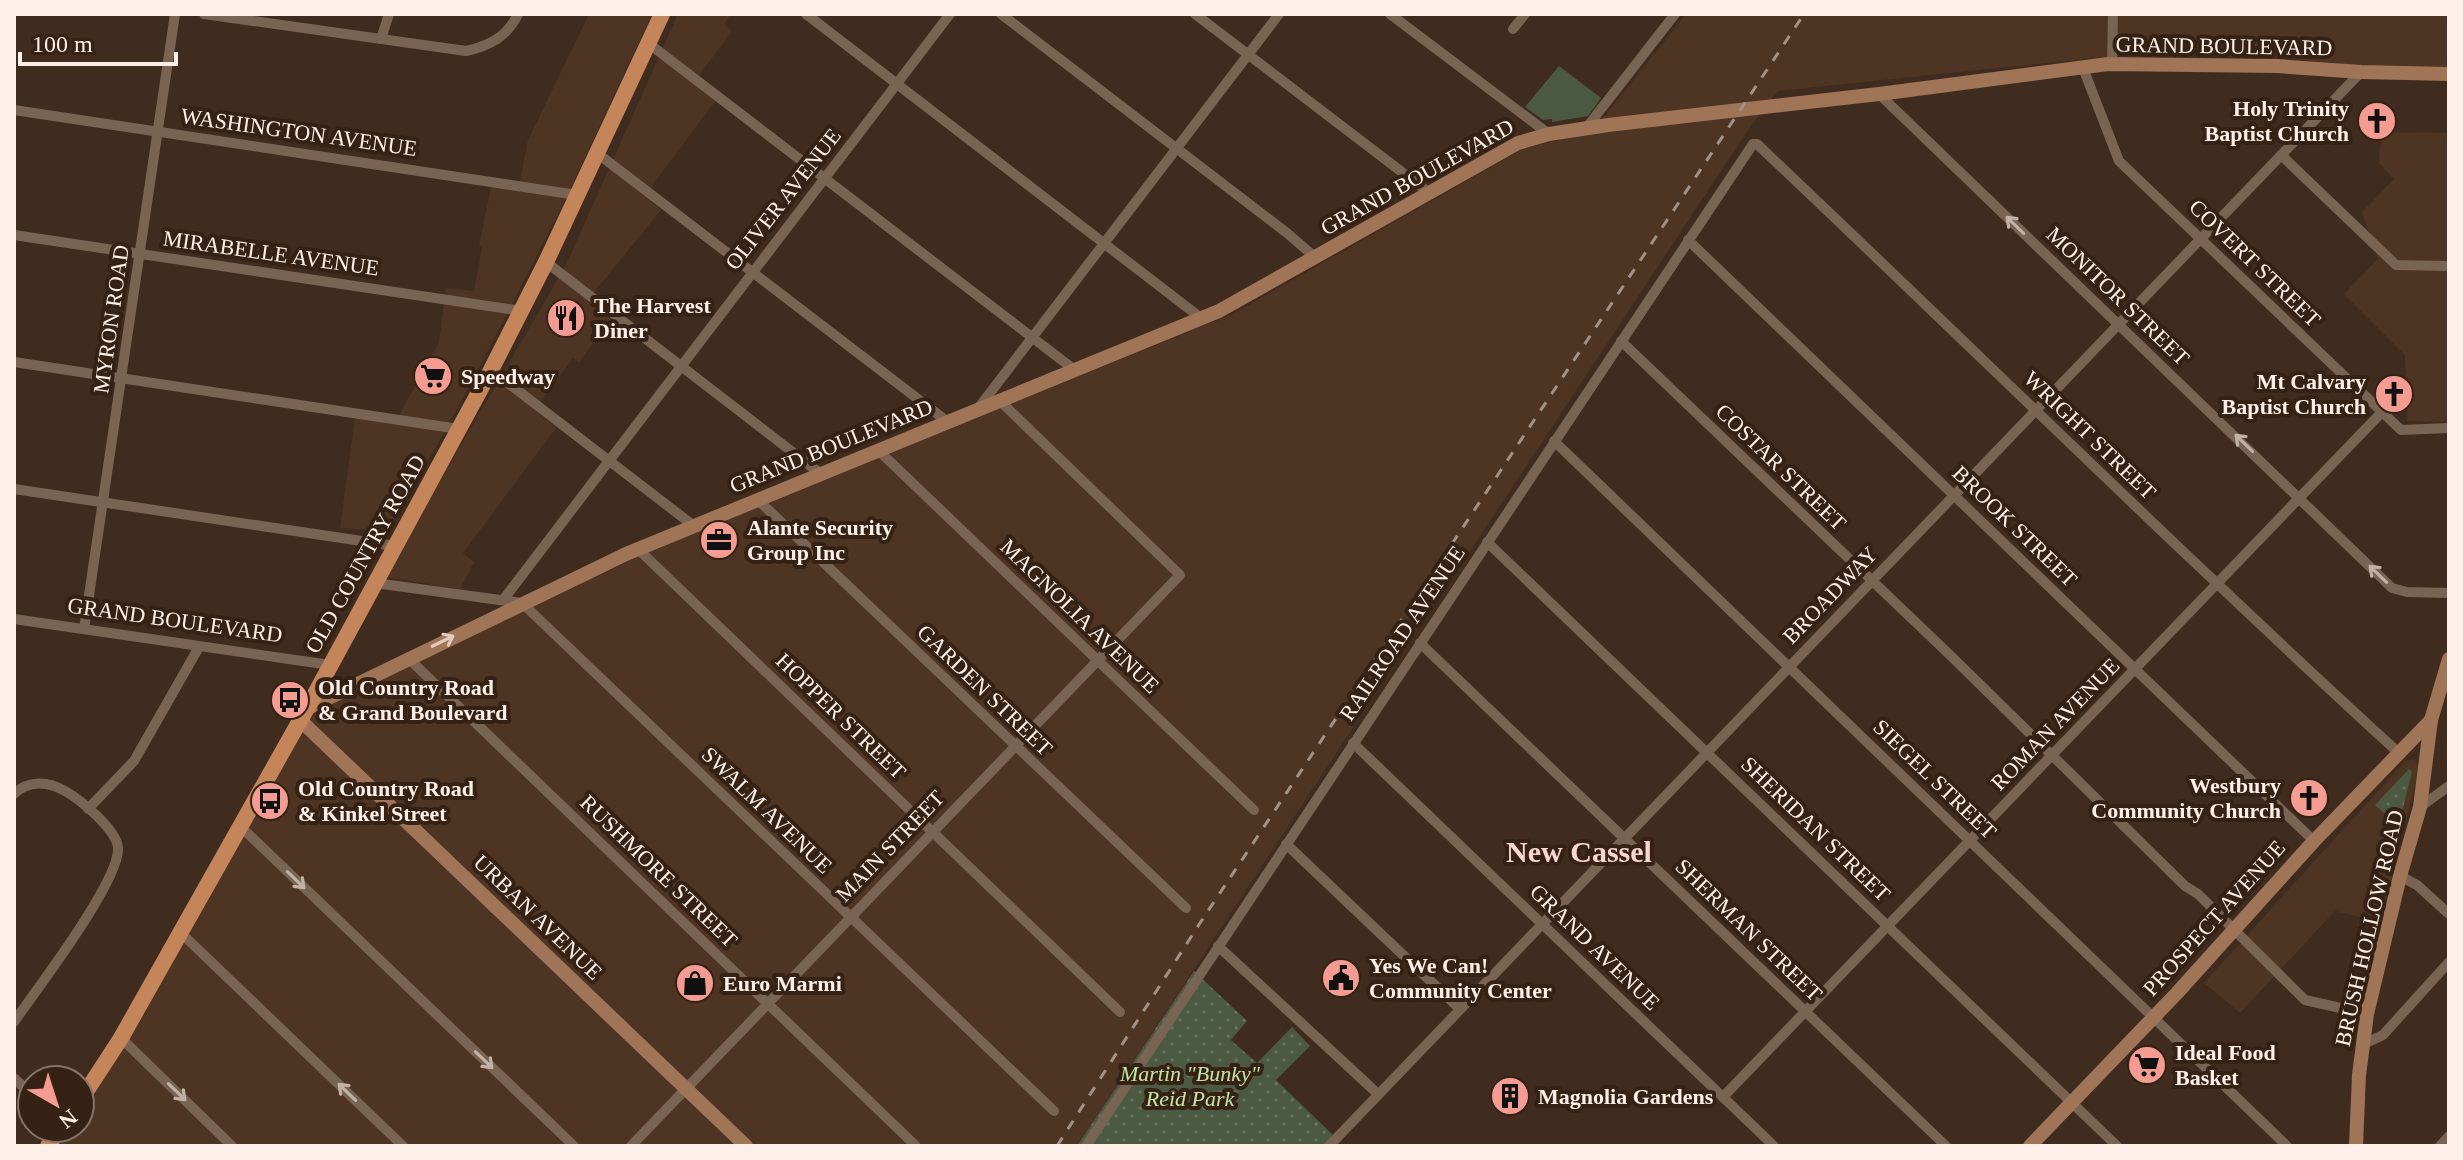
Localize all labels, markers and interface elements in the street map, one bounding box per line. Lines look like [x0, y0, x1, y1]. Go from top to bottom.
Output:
scale bar [20, 16, 176, 66]
text: 100 m [32, 31, 93, 57]
street label: GRAND BOULEVARD [2116, 32, 2332, 60]
place label: Holy Trinity Baptist Church [2205, 96, 2349, 146]
church icon: Holy Trinity Baptist Church [2356, 100, 2398, 142]
street label: WASHINGTON AVENUE [179, 103, 419, 161]
street label: GRAND BOULEVARD [1316, 114, 1518, 240]
street label: OLIVER AVENUE [720, 123, 846, 275]
street label: COVERT STREET [2184, 194, 2326, 332]
one-way arrow [2005, 216, 2025, 235]
street label: MONITOR STREET [2042, 222, 2195, 371]
street label: MIRABELLE AVENUE [161, 225, 381, 281]
street label: MYRON ROAD [88, 243, 134, 395]
place label: The Harvest Diner [594, 293, 711, 343]
restaurant icon: The Harvest Diner [545, 297, 587, 339]
supermarket icon: Speedway [412, 355, 454, 397]
place label: Speedway [461, 364, 555, 389]
street label: WRIGHT STREET [2019, 366, 2162, 505]
place label: Mt Calvary Baptist Church [2222, 369, 2366, 419]
church icon: Mt Calvary Baptist Church [2373, 373, 2415, 415]
street label: GRAND BOULEVARD [726, 394, 936, 498]
street label: COSTAR STREET [1711, 399, 1852, 536]
one-way arrow [2234, 434, 2254, 453]
street label: OLD COUNTRY ROAD [300, 450, 430, 658]
street label: BROOK STREET [1948, 460, 2083, 592]
place label: Alante Security Group Inc [747, 515, 893, 565]
office icon: Alante Security Group Inc [698, 519, 740, 561]
street label: MAGNOLIA AVENUE [996, 534, 1164, 698]
street label: RAILROAD AVENUE [1334, 541, 1470, 725]
street label: BROADWAY [1778, 541, 1883, 649]
one-way arrow [2368, 564, 2388, 583]
street label: GRAND BOULEVARD [66, 593, 284, 647]
street label: GARDEN STREET [912, 619, 1058, 761]
one-way arrow [431, 633, 455, 648]
street label: HOPPER STREET [771, 648, 911, 785]
street label: ROMAN AVENUE [1986, 653, 2124, 795]
place label: Old Country Road & Grand Boulevard [318, 675, 507, 725]
bus stop icon: Old Country Road & Grand Boulevard [269, 679, 311, 721]
street label: SIEGEL STREET [1868, 714, 2002, 844]
street label: SWALM AVENUE [697, 742, 837, 878]
street label: SHERIDAN STREET [1736, 751, 1896, 907]
place label: Westbury Community Church [2091, 773, 2281, 823]
place label: Old Country Road & Kinkel Street [298, 776, 474, 826]
church icon: Westbury Community Church [2288, 777, 2330, 819]
bus stop icon: Old Country Road & Kinkel Street [249, 780, 291, 822]
street label: MAIN STREET [831, 785, 950, 907]
street label: RUSHMORE STREET [575, 790, 743, 953]
street label: BRUSH HOLLOW ROAD [2330, 807, 2408, 1049]
district label: New Cassel [1506, 835, 1652, 868]
street label: PROSPECT AVENUE [2138, 835, 2290, 1001]
street label: URBAN AVENUE [469, 849, 607, 985]
street label: SHERMAN STREET [1671, 854, 1828, 1007]
one-way arrow [286, 870, 305, 889]
street label: GRAND AVENUE [1525, 879, 1665, 1015]
place label: Yes We Can! Community Center [1369, 953, 1552, 1003]
public building icon: Yes We Can! Community Center [1320, 957, 1362, 999]
shop icon: Euro Marmi [674, 962, 716, 1004]
place label: Euro Marmi [723, 971, 842, 996]
place label: Ideal Food Basket [2175, 1040, 2276, 1090]
supermarket icon: Ideal Food Basket [2126, 1044, 2168, 1086]
one-way arrow [474, 1050, 493, 1069]
park label: Martin "Bunky" Reid Park [1119, 1061, 1261, 1111]
north arrow [16, 1064, 96, 1144]
building icon: Magnolia Gardens [1489, 1075, 1531, 1117]
one-way arrow [167, 1082, 186, 1101]
one-way arrow [337, 1083, 357, 1102]
place label: Magnolia Gardens [1538, 1084, 1714, 1109]
text: N [54, 1104, 82, 1134]

